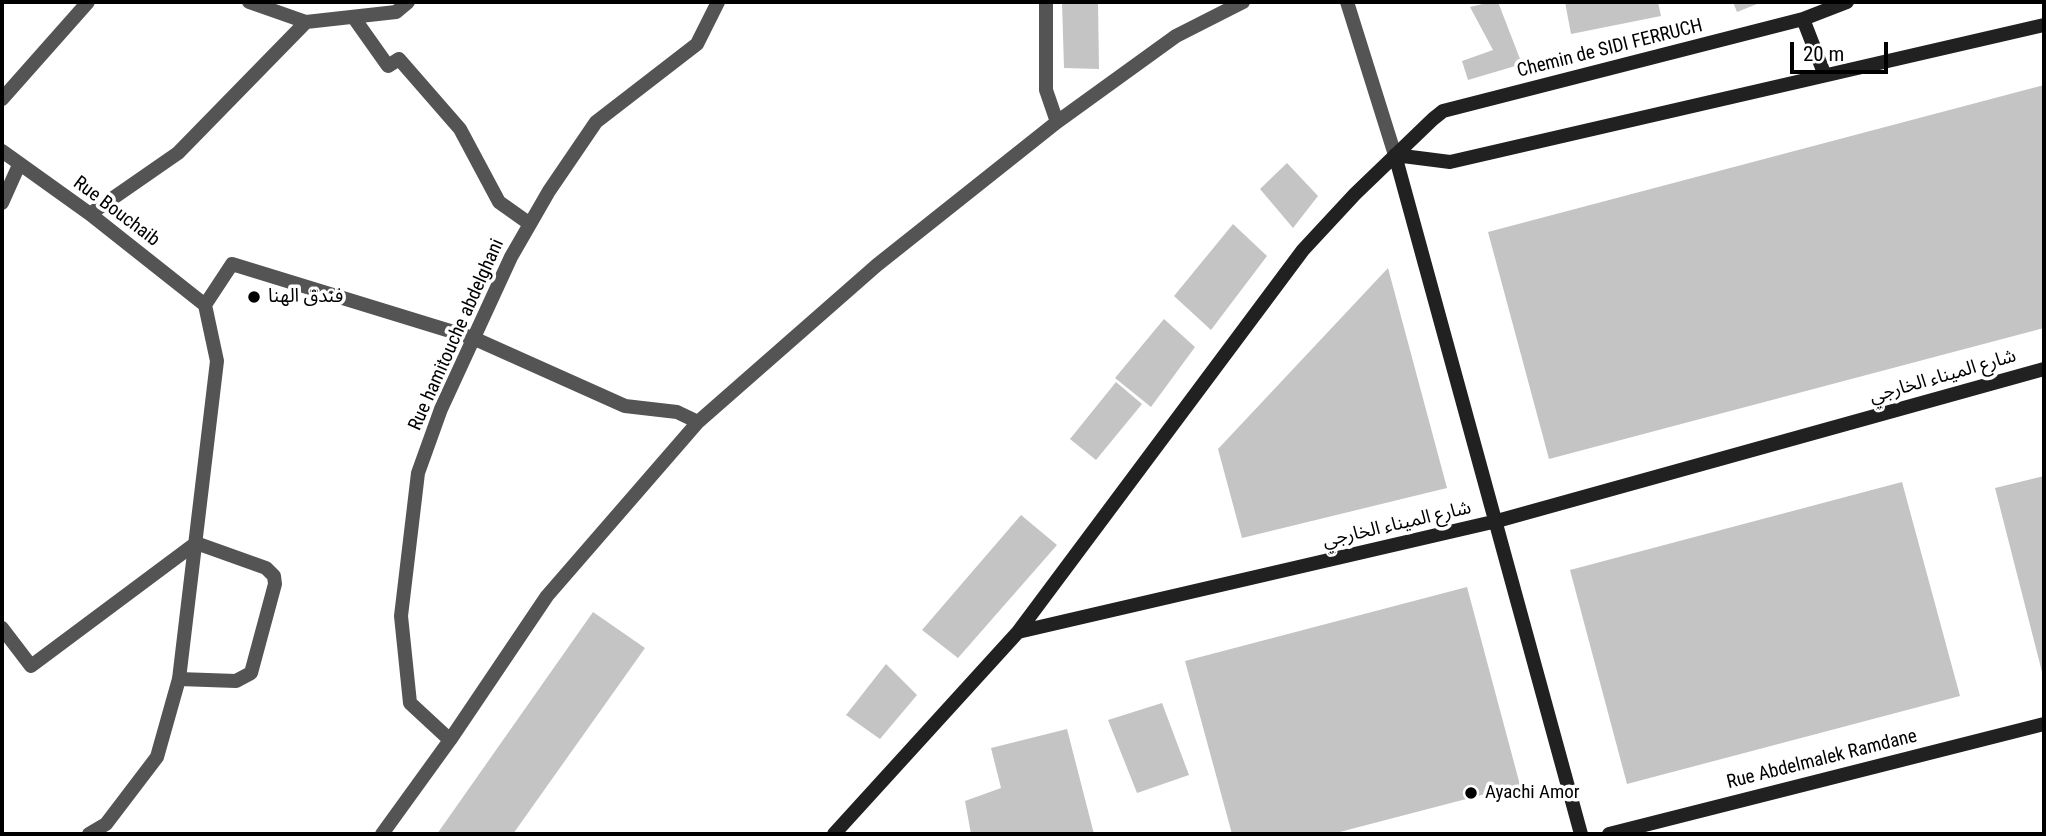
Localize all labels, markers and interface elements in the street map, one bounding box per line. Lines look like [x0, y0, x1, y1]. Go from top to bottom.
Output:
street label: Chemin de SIDI FERRUCH [1515, 15, 1705, 83]
scale bar [1794, 28, 1892, 72]
text: 20 m [1803, 42, 1844, 66]
street label: Rue Bouchaib [68, 172, 164, 252]
street label: Rue hamitouche abdelghani [404, 236, 510, 434]
place label: فندق الهنا [268, 286, 343, 308]
marker: فندق الهنا [246, 289, 262, 305]
street label: شارع الميناء الخارجي [1867, 345, 2019, 409]
street label: شارع الميناء الخارجي [1321, 497, 1473, 553]
street label: Rue Abdelmalek Ramdane [1725, 725, 1919, 795]
place label: Ayachi Amor [1485, 782, 1580, 804]
marker: Ayachi Amor [1463, 785, 1479, 801]

